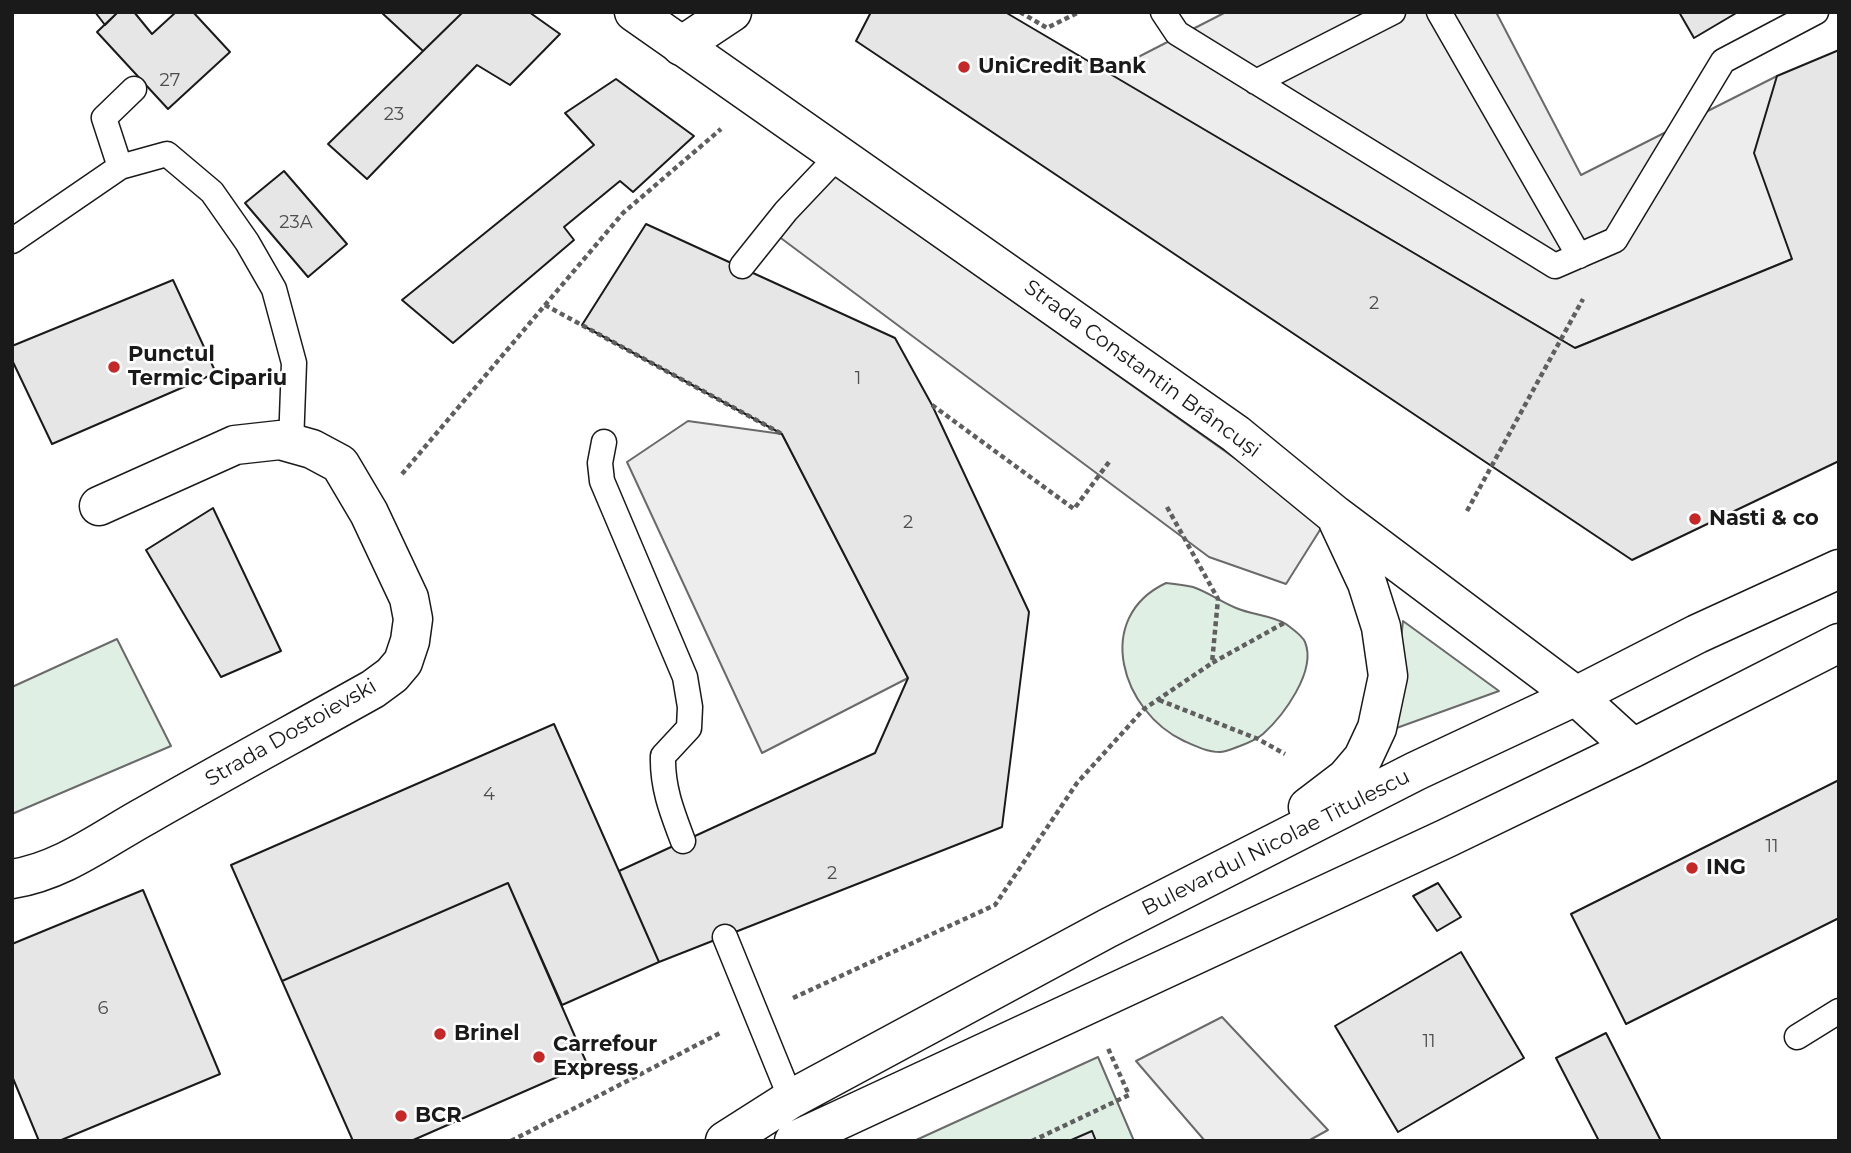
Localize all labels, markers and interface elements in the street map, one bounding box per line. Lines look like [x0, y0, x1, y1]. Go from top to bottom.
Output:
place label: UniCredit Bank [978, 54, 1146, 80]
marker: UniCredit Bank [956, 59, 972, 75]
house number: 27 [160, 70, 180, 92]
house number: 23 [384, 104, 404, 126]
house number: 23A [279, 212, 313, 234]
street label: Strada Constantin Brâncuși [1019, 275, 1265, 463]
house number: 2 [1369, 293, 1379, 315]
place label: Punctul Termic Cipariu [128, 342, 287, 392]
marker: Punctul Termic Cipariu [106, 359, 122, 375]
house number: 1 [855, 368, 861, 390]
place label: Nasti & co [1709, 506, 1819, 532]
marker: Nasti & co [1687, 511, 1703, 527]
house number: 2 [903, 512, 913, 534]
street label: Strada Dostoievski [201, 674, 381, 792]
street label: Bulevardul Nicolae Titulescu [1138, 764, 1414, 922]
house number: 4 [483, 784, 495, 806]
house number: 11 [1766, 836, 1778, 858]
place label: ING [1706, 855, 1746, 881]
marker: ING [1684, 860, 1700, 876]
house number: 2 [827, 863, 837, 885]
house number: 6 [98, 998, 108, 1020]
place label: Brinel [454, 1021, 520, 1047]
marker: Brinel [432, 1026, 448, 1042]
house number: 11 [1423, 1031, 1435, 1053]
place label: Carrefour Express [553, 1032, 657, 1082]
marker: Carrefour Express [531, 1049, 547, 1065]
place label: BCR [415, 1103, 462, 1129]
marker: BCR [393, 1108, 409, 1124]

